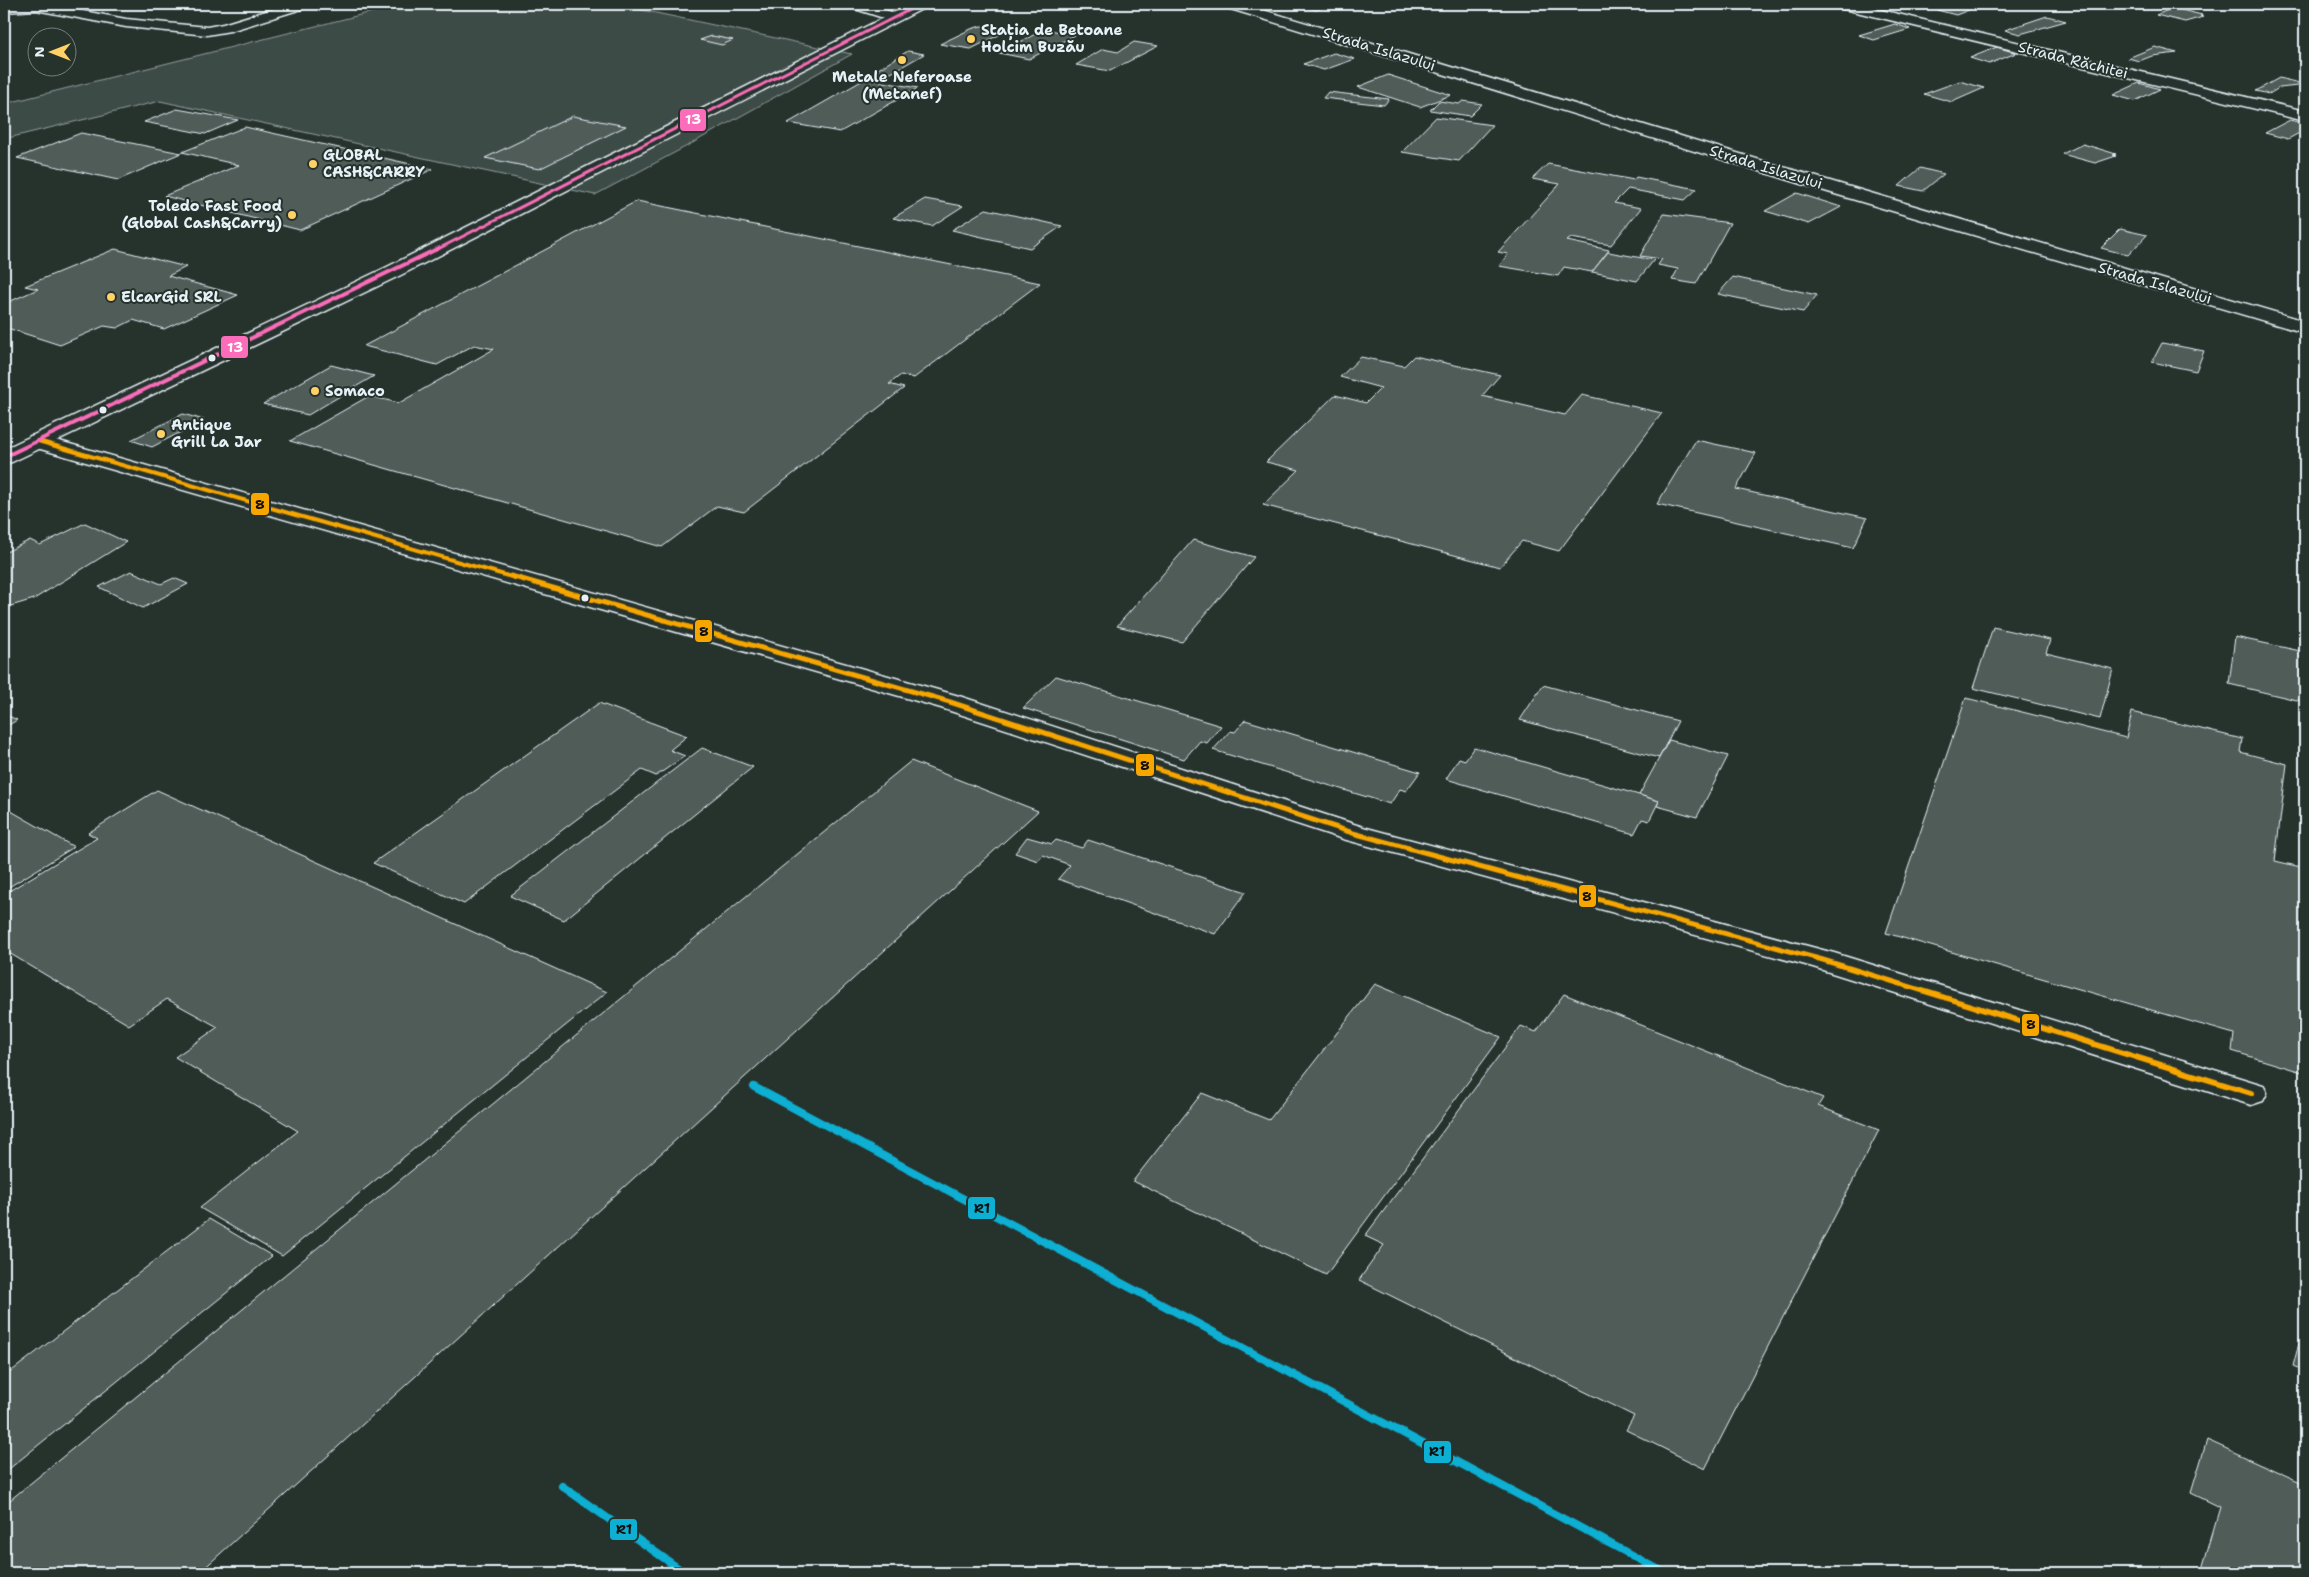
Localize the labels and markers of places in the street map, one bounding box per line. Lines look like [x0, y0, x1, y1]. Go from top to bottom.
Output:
place label: Stația de Betoane Holcim Buzău [981, 20, 1123, 57]
marker: Stația de Betoane Holcim Buzău [965, 33, 977, 45]
marker: Metale Neferoase (Metanef) [896, 54, 908, 66]
place label: Metale Neferoase (Metanef) [832, 67, 972, 104]
place label: GLOBAL CASH&CARRY [323, 145, 426, 182]
marker: GLOBAL CASH&CARRY [307, 158, 319, 170]
place label: Toledo Fast Food (Global Cash&Carry) [122, 196, 282, 233]
marker: Toledo Fast Food (Global Cash&Carry) [286, 209, 298, 221]
place label: ElcarGid SRL [121, 287, 222, 307]
marker: ElcarGid SRL [105, 291, 117, 303]
unlabelled marker [207, 353, 217, 363]
place label: Somaco [325, 381, 385, 401]
marker: Somaco [309, 385, 321, 397]
unlabelled marker [98, 405, 108, 415]
place label: Antique Grill La Jar [171, 415, 262, 452]
marker: Antique Grill La Jar [155, 428, 167, 440]
unlabelled marker [580, 593, 590, 603]

